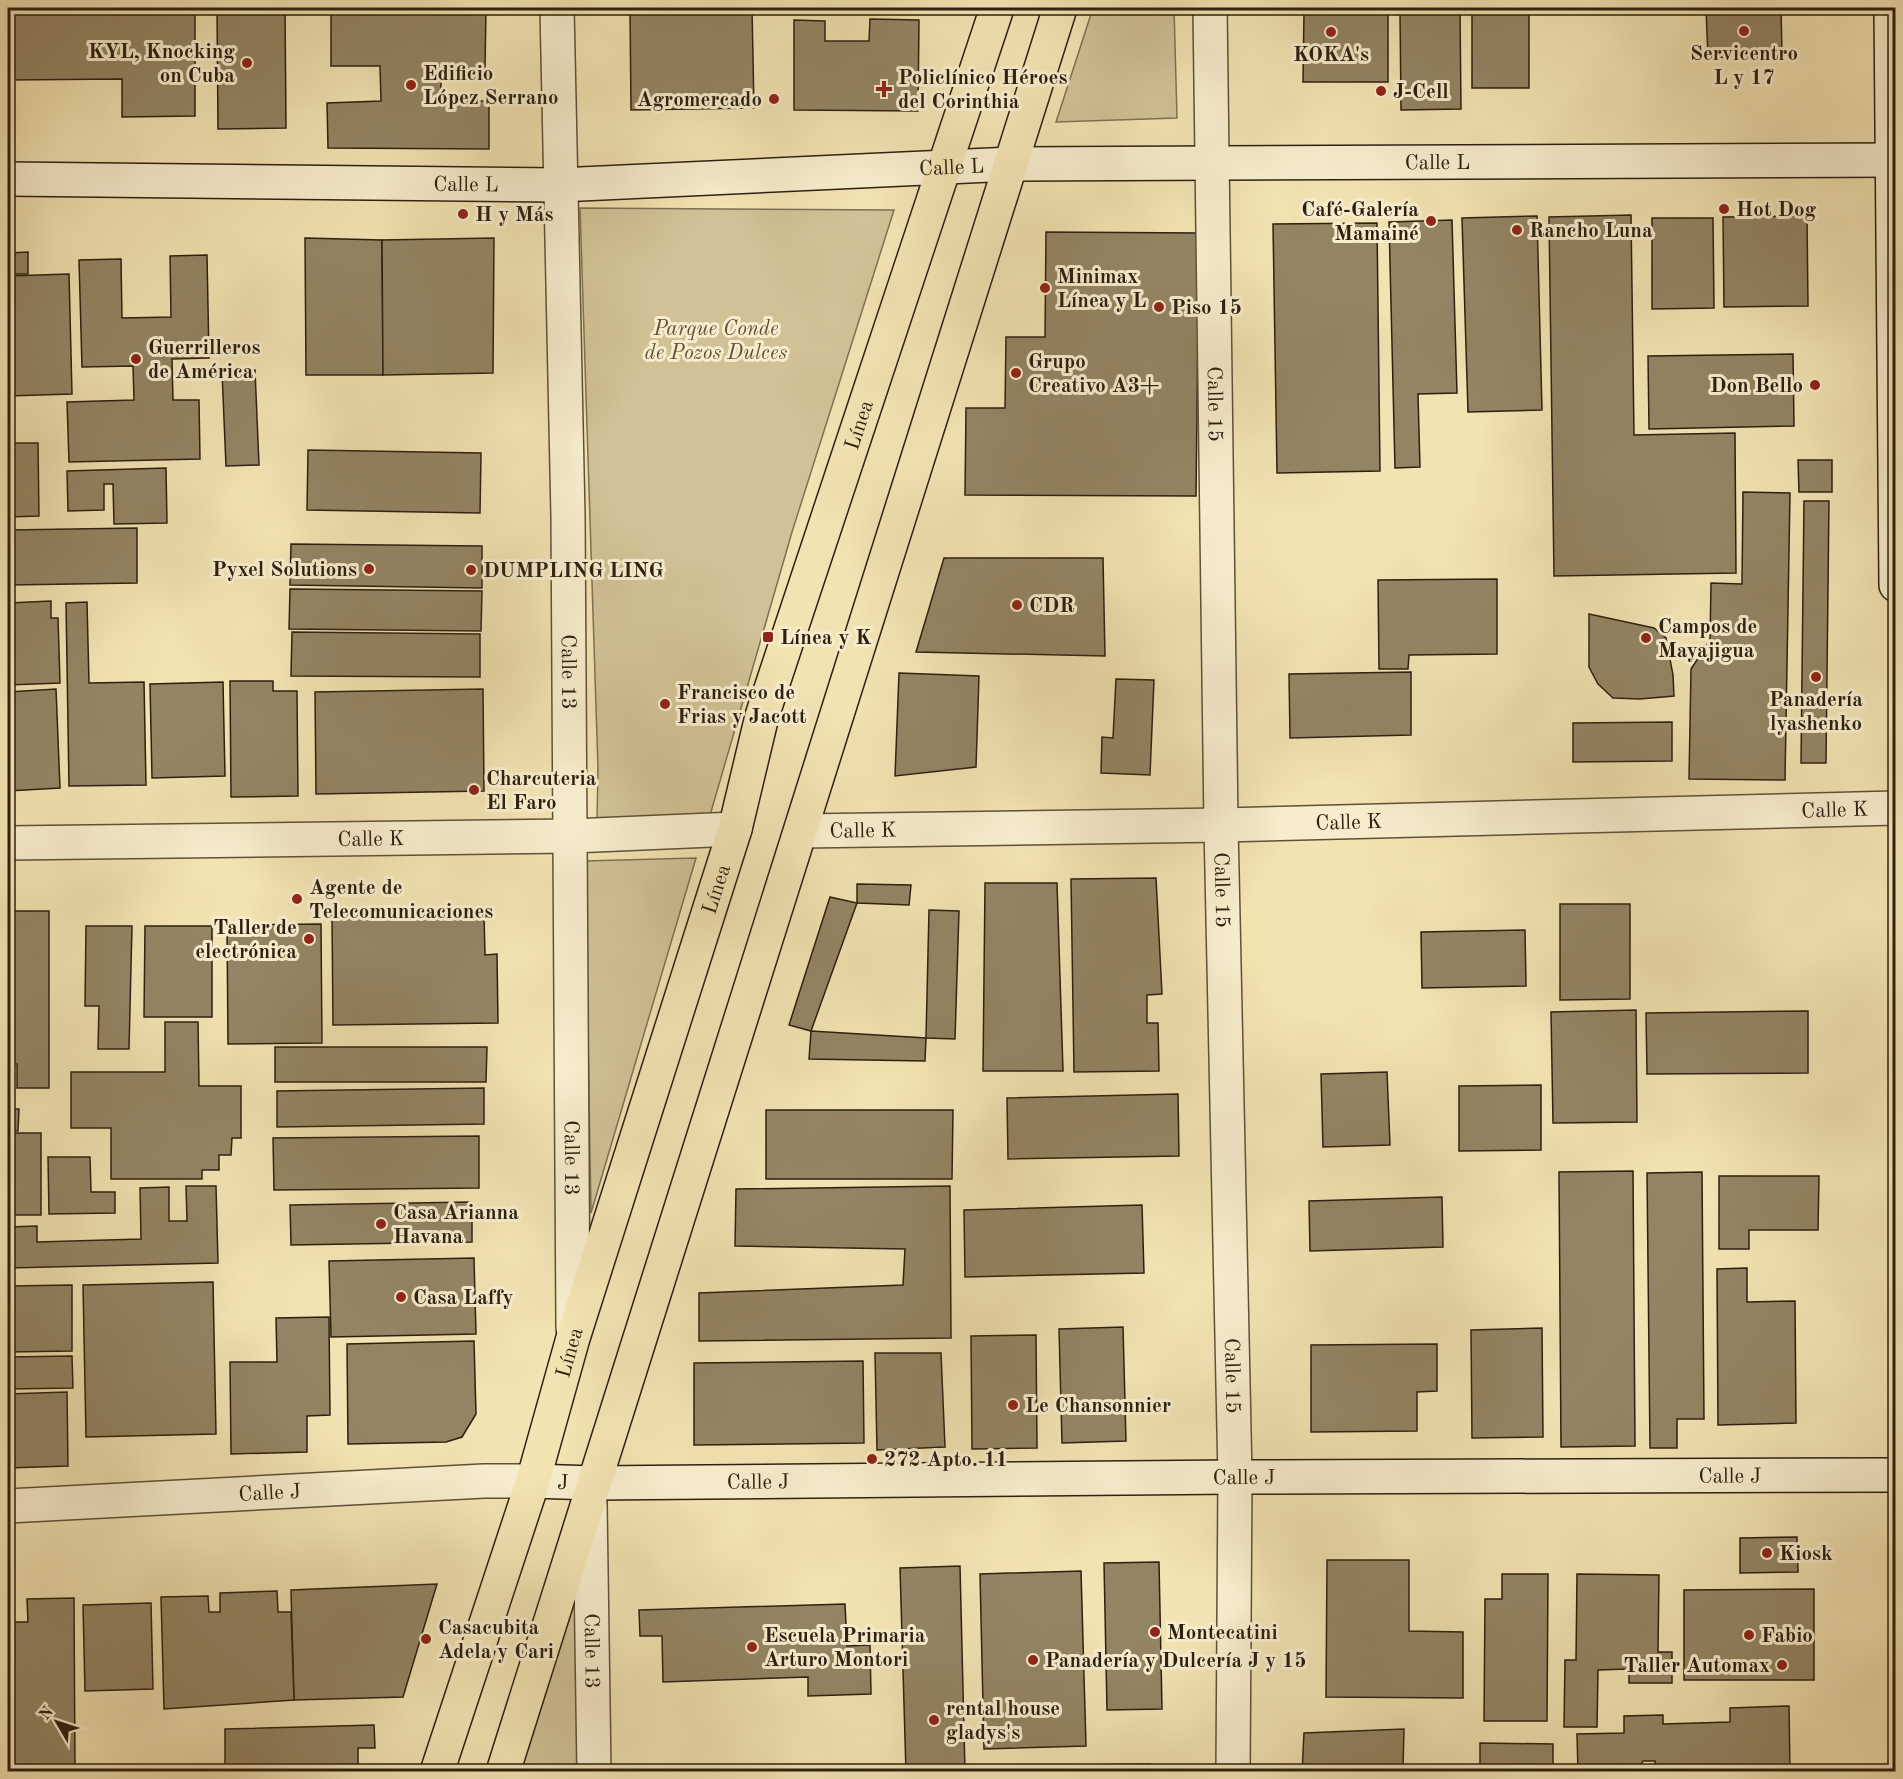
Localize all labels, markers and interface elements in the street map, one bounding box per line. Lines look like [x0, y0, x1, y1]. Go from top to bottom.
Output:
marker: Servicentro L y 17 [1737, 24, 1751, 38]
marker: KOKA's [1324, 25, 1338, 39]
place label: KYL, Knocking on Cuba [88, 42, 235, 87]
place label: Servicentro L y 17 [1690, 44, 1798, 89]
place label: KOKA's [1293, 45, 1369, 66]
marker: KYL, Knocking on Cuba [240, 56, 254, 70]
place label: Edificio López Serrano [423, 64, 559, 109]
place label: Policlínico Héroes del Corinthia [898, 68, 1067, 113]
marker: Edificio López Serrano [404, 78, 418, 92]
marker: Policlínico Héroes del Corinthia [875, 80, 893, 98]
place label: J-Cell [1393, 82, 1449, 103]
marker: J-Cell [1374, 84, 1388, 98]
place label: Agromercado [637, 90, 762, 111]
marker: Agromercado [767, 92, 781, 106]
street label: Calle L [1405, 153, 1470, 174]
street label: Calle L [918, 156, 985, 180]
street label: Calle L [433, 175, 499, 196]
place label: Café-Galería Mamainé [1301, 200, 1419, 245]
place label: Hot Dog [1736, 200, 1817, 221]
marker: Hot Dog [1717, 202, 1731, 216]
place label: H y Más [475, 205, 553, 226]
marker: H y Más [456, 207, 470, 221]
marker: Café-Galería Mamainé [1424, 214, 1438, 228]
place label: Rancho Luna [1529, 221, 1653, 242]
marker: Rancho Luna [1510, 223, 1524, 237]
place label: Minimax Línea y L [1057, 267, 1146, 312]
marker: Minimax Línea y L [1038, 281, 1052, 295]
place label: Piso 15 [1171, 298, 1242, 319]
marker: Piso 15 [1152, 300, 1166, 314]
park label: Parque Conde de Pozos Dulces [645, 319, 788, 364]
place label: Guerrilleros de América [148, 338, 261, 383]
marker: Guerrilleros de América [129, 352, 143, 366]
place label: Grupo Creativo A3+ [1028, 352, 1160, 397]
marker: Grupo Creativo A3+ [1009, 366, 1023, 380]
street label: Calle 15 [1203, 366, 1225, 442]
place label: Don Bello [1710, 376, 1803, 397]
marker: Don Bello [1808, 378, 1822, 392]
street label: Línea [842, 398, 878, 453]
place label: Pyxel Solutions [212, 560, 357, 581]
place label: DUMPLING LING [483, 561, 664, 582]
marker: Pyxel Solutions [362, 562, 376, 576]
marker: DUMPLING LING [464, 563, 478, 577]
place label: CDR [1029, 596, 1075, 617]
marker: CDR [1010, 598, 1024, 612]
place label: Campos de Mayajigua [1658, 617, 1757, 662]
place label: Línea y K [780, 628, 871, 649]
marker: Línea y K [761, 630, 775, 644]
marker: Campos de Mayajigua [1639, 631, 1653, 645]
street label: Calle 13 [557, 634, 578, 710]
marker: Panadería lyashenko [1809, 670, 1823, 684]
place label: Francisco de Frias y Jacott [677, 683, 807, 728]
place label: Panadería lyashenko [1769, 690, 1863, 735]
marker: Francisco de Frias y Jacott [658, 697, 672, 711]
place label: Charcuteria El Faro [486, 769, 597, 814]
marker: Charcuteria El Faro [467, 783, 481, 797]
street label: Calle K [1801, 800, 1869, 822]
street label: Calle K [1315, 812, 1383, 835]
street label: Calle K [829, 821, 897, 843]
street label: Calle K [337, 829, 405, 851]
street label: Calle 15 [1210, 852, 1232, 928]
street label: Línea [700, 862, 735, 917]
place label: Agente de Telecomunicaciones [309, 878, 493, 923]
marker: Agente de Telecomunicaciones [290, 892, 304, 906]
place label: Taller de electrónica [195, 918, 297, 963]
marker: Taller de electrónica [302, 932, 316, 946]
street label: Calle 13 [560, 1120, 581, 1196]
place label: Casa Arianna Havana [393, 1203, 519, 1248]
marker: Casa Arianna Havana [374, 1217, 388, 1231]
place label: Casa Laffy [413, 1288, 514, 1309]
marker: Casa Laffy [394, 1290, 408, 1304]
street label: Línea [553, 1325, 588, 1380]
street label: Calle 15 [1220, 1338, 1243, 1414]
place label: Le Chansonnier [1025, 1396, 1171, 1417]
marker: Le Chansonnier [1006, 1398, 1020, 1412]
place label: 272 Apto. 11 [884, 1450, 1008, 1471]
marker: 272 Apto. 11 [865, 1452, 879, 1466]
street label: Calle J [1699, 1466, 1761, 1488]
street label: Calle J [1213, 1468, 1275, 1489]
street label: Calle J [727, 1472, 789, 1494]
street label: J [557, 1473, 569, 1494]
street label: Calle J [238, 1482, 302, 1506]
place label: Kiosk [1779, 1544, 1833, 1565]
marker: Kiosk [1760, 1546, 1774, 1560]
street label: Calle 13 [580, 1613, 602, 1689]
place label: Casacubita Adela y Cari [438, 1618, 554, 1663]
place label: Montecatini [1167, 1623, 1278, 1644]
marker: Montecatini [1148, 1625, 1162, 1639]
place label: Escuela Primaria Arturo Montori [764, 1626, 926, 1671]
place label: Fabio [1761, 1626, 1813, 1647]
marker: Fabio [1742, 1628, 1756, 1642]
marker: Casacubita Adela y Cari [419, 1632, 433, 1646]
marker: Escuela Primaria Arturo Montori [745, 1640, 759, 1654]
place label: Panadería y Dulcería J y 15 [1045, 1651, 1306, 1672]
marker: Panadería y Dulcería J y 15 [1026, 1653, 1040, 1667]
place label: Taller Automax [1624, 1656, 1770, 1677]
marker: Taller Automax [1775, 1658, 1789, 1672]
north arrow [27, 1692, 87, 1752]
place label: rental house gladys's [946, 1699, 1060, 1744]
text: N [37, 1703, 57, 1724]
marker: rental house gladys's [927, 1713, 941, 1727]

